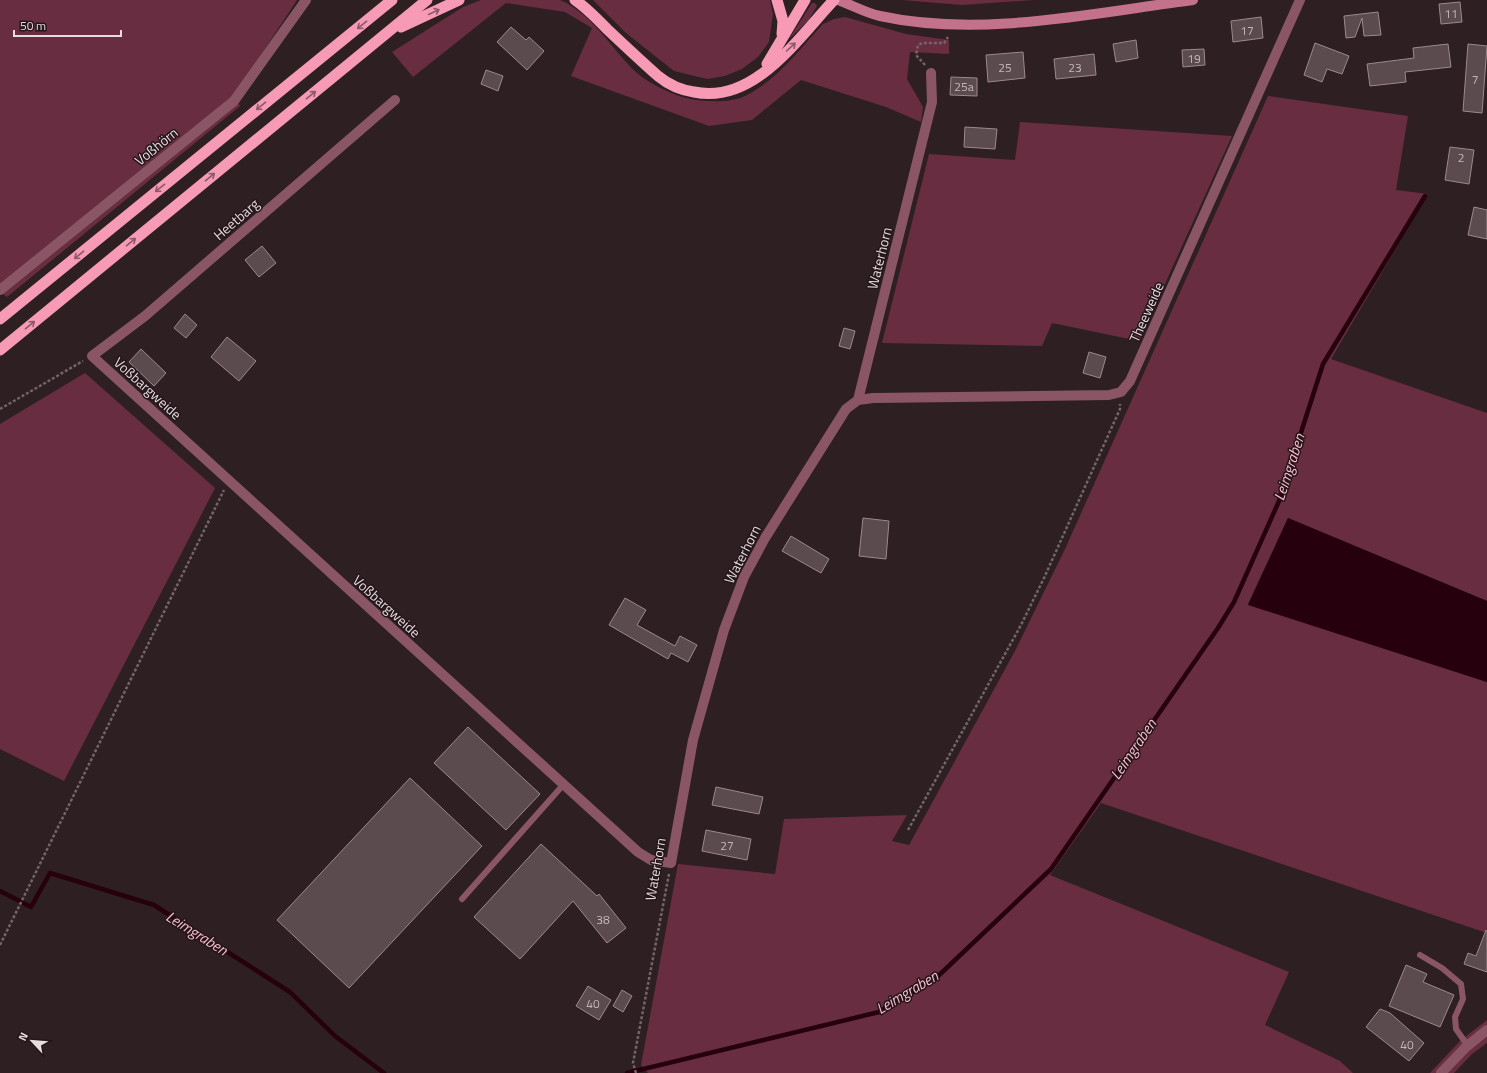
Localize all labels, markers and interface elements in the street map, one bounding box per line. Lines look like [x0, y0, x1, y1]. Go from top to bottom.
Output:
house number: 11 [1444, 4, 1458, 23]
one-way arrow [428, 8, 440, 15]
scale bar [14, 12, 121, 38]
text: 50 m [20, 16, 46, 35]
one-way arrow [357, 20, 368, 29]
house number: 17 [1240, 21, 1254, 40]
one-way arrow [786, 43, 796, 52]
house number: 19 [1187, 49, 1201, 68]
house number: 25 [998, 58, 1012, 77]
house number: 23 [1068, 58, 1082, 77]
house number: 7 [1472, 70, 1478, 89]
house number: 25a [954, 77, 974, 96]
one-way arrow [306, 90, 316, 99]
one-way arrow [256, 102, 267, 111]
street label: Voßhörn [130, 122, 182, 170]
house number: 2 [1458, 148, 1464, 167]
one-way arrow [205, 173, 216, 181]
one-way arrow [155, 184, 166, 193]
street label: Heetbarg [208, 193, 264, 245]
street label: Waterhorn [861, 225, 897, 291]
one-way arrow [125, 238, 136, 247]
one-way arrow [73, 251, 84, 260]
street label: Theeweide [1123, 278, 1169, 346]
one-way arrow [25, 321, 36, 329]
street label: Voßbargweide [110, 352, 186, 424]
water label: Leimgraben [1267, 430, 1311, 503]
street label: Waterhorn [718, 521, 766, 587]
street label: Voßbargweide [349, 570, 425, 642]
water label: Leimgraben [1104, 714, 1162, 784]
street label: Waterhorn [639, 836, 671, 902]
house number: 27 [720, 836, 734, 855]
water label: Leimgraben [162, 905, 233, 961]
house number: 38 [596, 910, 610, 929]
water label: Leimgraben [872, 964, 943, 1020]
house number: 40 [586, 994, 600, 1013]
north arrow [12, 1021, 52, 1061]
text: N [14, 1030, 32, 1044]
house number: 40 [1400, 1035, 1414, 1054]

